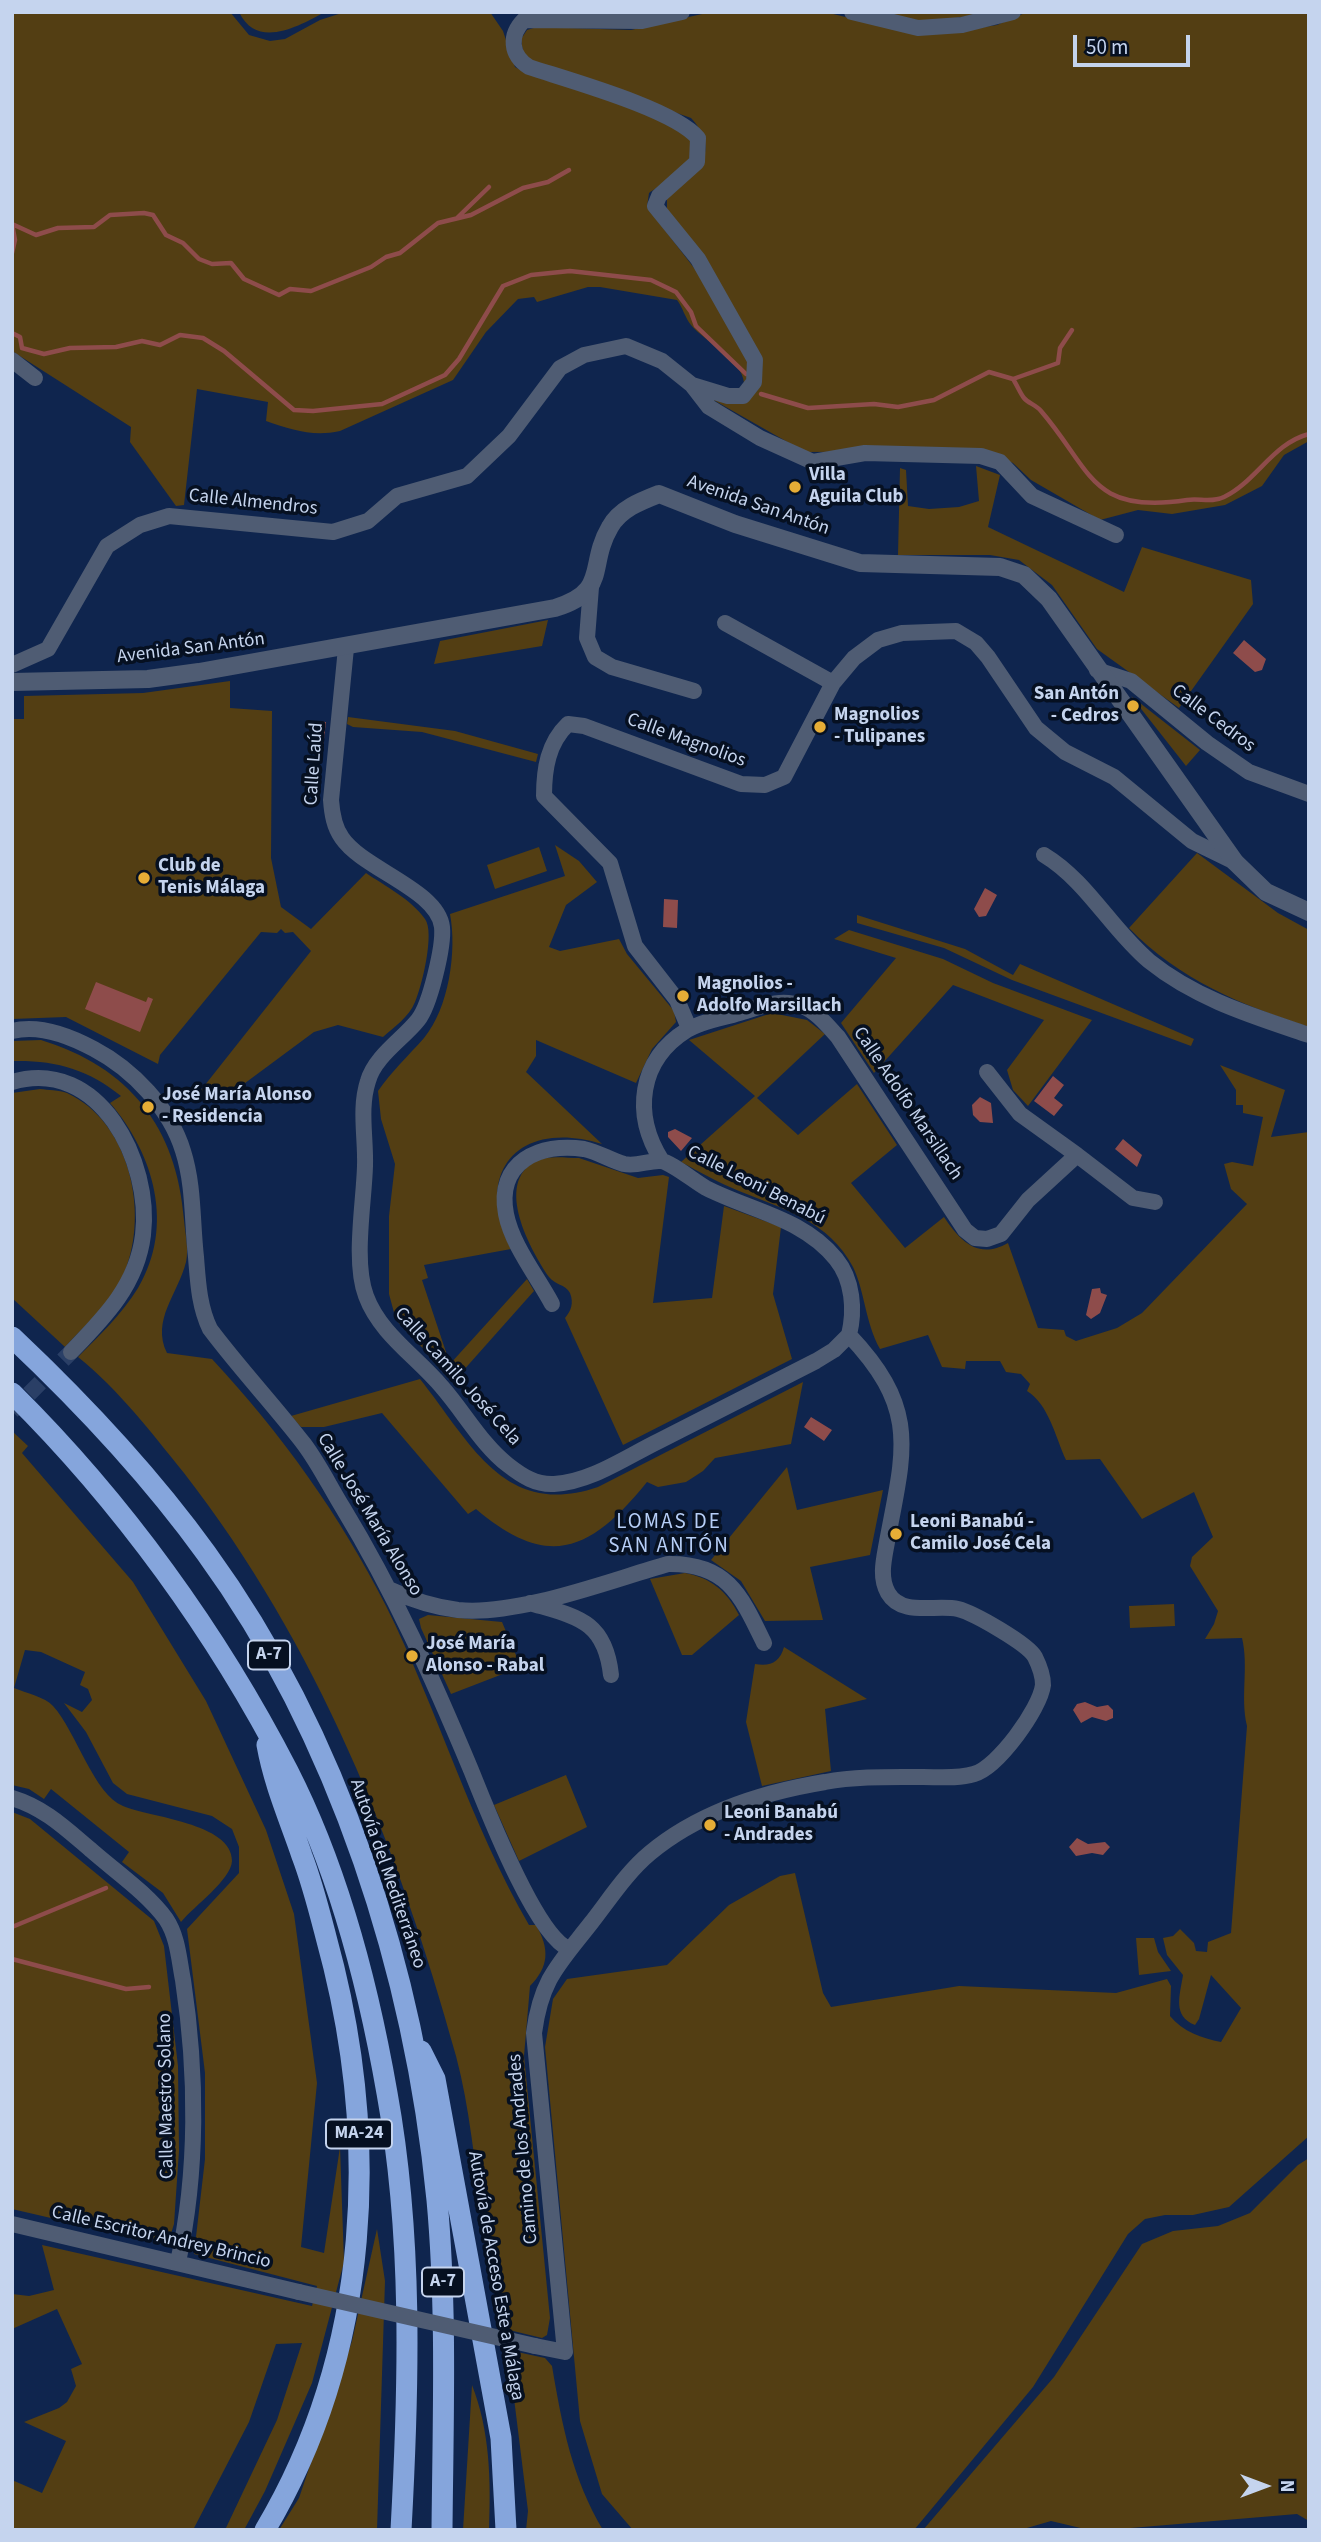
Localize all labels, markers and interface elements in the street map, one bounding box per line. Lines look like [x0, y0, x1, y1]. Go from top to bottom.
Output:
scale bar [1076, 21, 1193, 65]
text: 50 m [1086, 32, 1128, 62]
place label: Villa Aguila Club [809, 465, 903, 509]
street label: Avenida San Antón [684, 471, 832, 541]
marker: Villa Aguila Club [787, 479, 803, 495]
street label: Calle Almendros [188, 485, 318, 521]
street label: Avenida San Antón [116, 629, 266, 669]
street label: Calle Cedros [1167, 680, 1259, 758]
place label: San Antón - Cedros [1034, 684, 1119, 728]
marker: San Antón - Cedros [1125, 698, 1141, 714]
place label: Magnolios - Tulipanes [834, 705, 925, 749]
street label: Calle Magnolios [623, 709, 749, 773]
marker: Magnolios - Tulipanes [812, 719, 828, 735]
street label: Calle Laúd [301, 722, 329, 806]
place label: Club de Tenis Málaga [158, 856, 265, 900]
marker: Club de Tenis Málaga [136, 870, 152, 886]
place label: Magnolios - Adolfo Marsillach [697, 974, 842, 1018]
marker: Magnolios - Adolfo Marsillach [675, 988, 691, 1004]
street label: Calle Adolfo Marsillach [847, 1023, 967, 1185]
place label: José María Alonso - Residencia [162, 1085, 312, 1129]
marker: José María Alonso - Residencia [140, 1099, 156, 1115]
street label: Calle Leoni Benabú [683, 1141, 829, 1231]
street label: Calle Camilo José Cela [389, 1303, 525, 1451]
street label: Calle José María Alonso [311, 1429, 427, 1601]
district label: LOMAS DE SAN ANTÓN [609, 1510, 729, 1560]
place label: Leoni Banabú - Camilo José Cela [910, 1512, 1051, 1556]
marker: Leoni Banabú - Camilo José Cela [888, 1526, 904, 1542]
place label: José María Alonso - Rabal [426, 1634, 544, 1678]
road number: A-7 [248, 1640, 290, 1670]
marker: José María Alonso - Rabal [404, 1648, 420, 1664]
street label: Autovía del Mediterráneo [344, 1776, 430, 1972]
place label: Leoni Banabú - Andrades [724, 1803, 838, 1847]
marker: Leoni Banabú - Andrades [702, 1817, 718, 1833]
street label: Calle Maestro Solano [154, 2013, 180, 2179]
street label: Camino de los Andrades [504, 2053, 544, 2245]
road number: MA-24 [326, 2120, 392, 2148]
street label: Autovía de Acceso Este a Málaga [462, 2149, 528, 2403]
street label: Calle Escritor Andrey Brincio [49, 2202, 273, 2274]
road number: A-7 [422, 2268, 464, 2296]
north arrow [1230, 2451, 1300, 2521]
text: N [1273, 2480, 1300, 2492]

